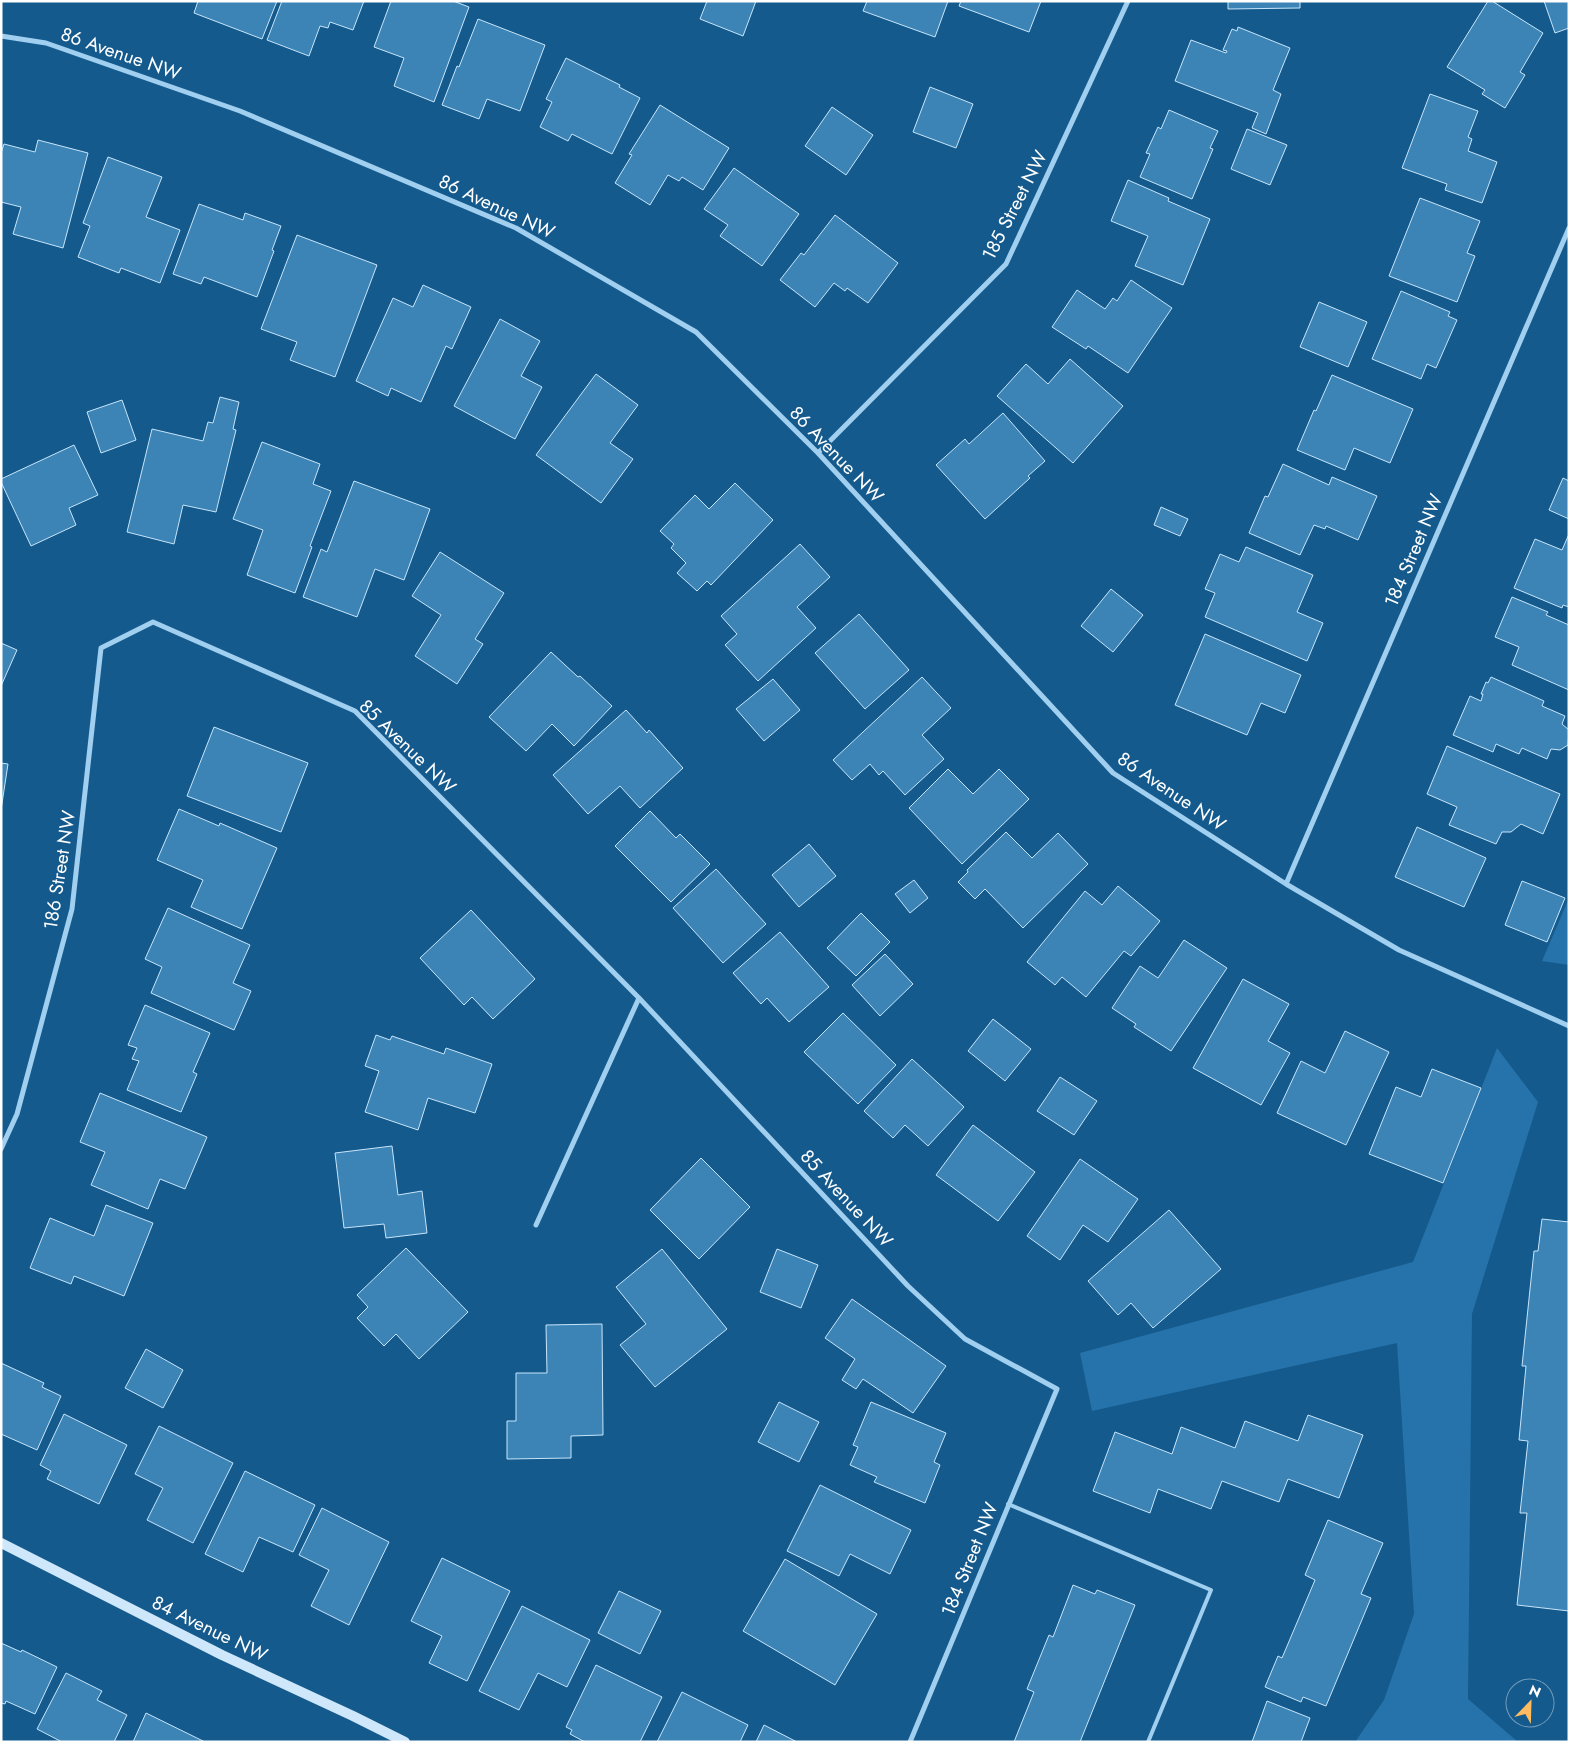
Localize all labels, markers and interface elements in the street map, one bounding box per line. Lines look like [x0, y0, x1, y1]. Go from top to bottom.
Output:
street label: 86 Avenue NW [57, 20, 185, 87]
street label: 185 Street NW [975, 146, 1054, 265]
street label: 86 Avenue NW [434, 168, 560, 245]
street label: 86 Avenue NW [783, 400, 890, 509]
street label: 184 Street NW [1378, 489, 1449, 611]
street label: 85 Avenue NW [353, 693, 462, 800]
street label: 86 Avenue NW [1112, 745, 1231, 838]
street label: 186 Street NW [37, 808, 82, 932]
street label: 85 Avenue NW [794, 1143, 899, 1253]
street label: 184 Street NW [934, 1498, 1005, 1620]
street label: 84 Avenue NW [147, 1589, 272, 1668]
north arrow [1505, 1678, 1555, 1728]
text: N [1526, 1680, 1544, 1702]

